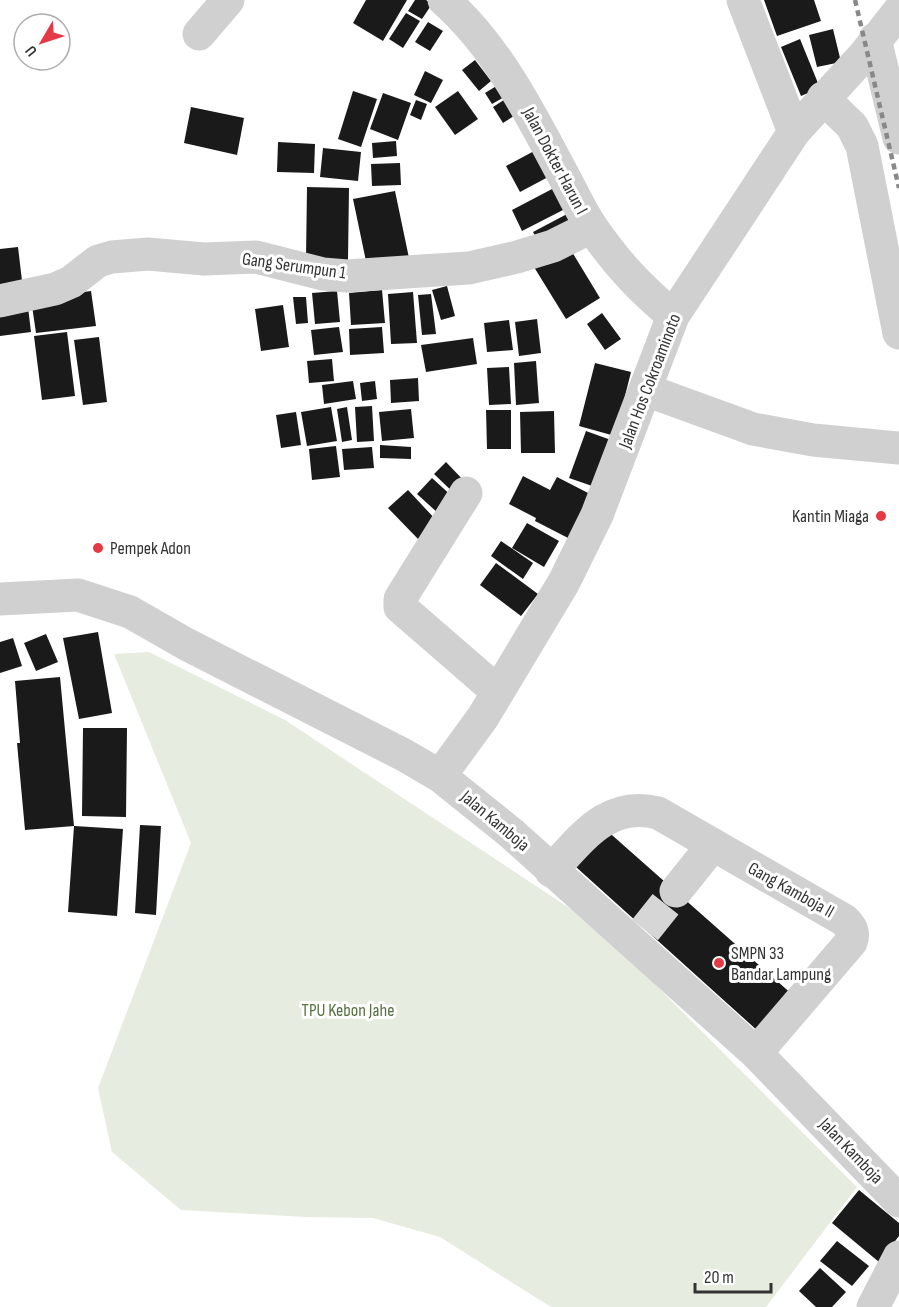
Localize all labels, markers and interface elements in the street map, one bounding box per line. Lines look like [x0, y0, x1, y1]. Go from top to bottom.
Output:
north arrow [12, 12, 72, 72]
text: U [22, 41, 42, 60]
street label: Jalan Dokter Harun I [517, 103, 592, 218]
street label: Gang Serumpun 1 [241, 248, 348, 284]
street label: Jalan Hos Cokroaminoto [614, 311, 685, 452]
place label: Kantin Miaga [792, 506, 869, 527]
marker: Kantin Miaga [874, 509, 888, 523]
place label: Pempek Adon [110, 538, 191, 559]
marker: Pempek Adon [91, 541, 105, 555]
street label: Jalan Kamboja [456, 786, 534, 856]
street label: Gang Kamboja II [744, 858, 838, 922]
place label: SMPN 33 Bandar Lampung [731, 943, 831, 985]
marker: SMPN 33 Bandar Lampung [712, 956, 726, 970]
park label: TPU Kebon Jahe [302, 1000, 394, 1021]
street label: Jalan Kamboja [814, 1113, 887, 1188]
scale bar [695, 1256, 772, 1294]
text: 20 m [704, 1267, 734, 1288]

